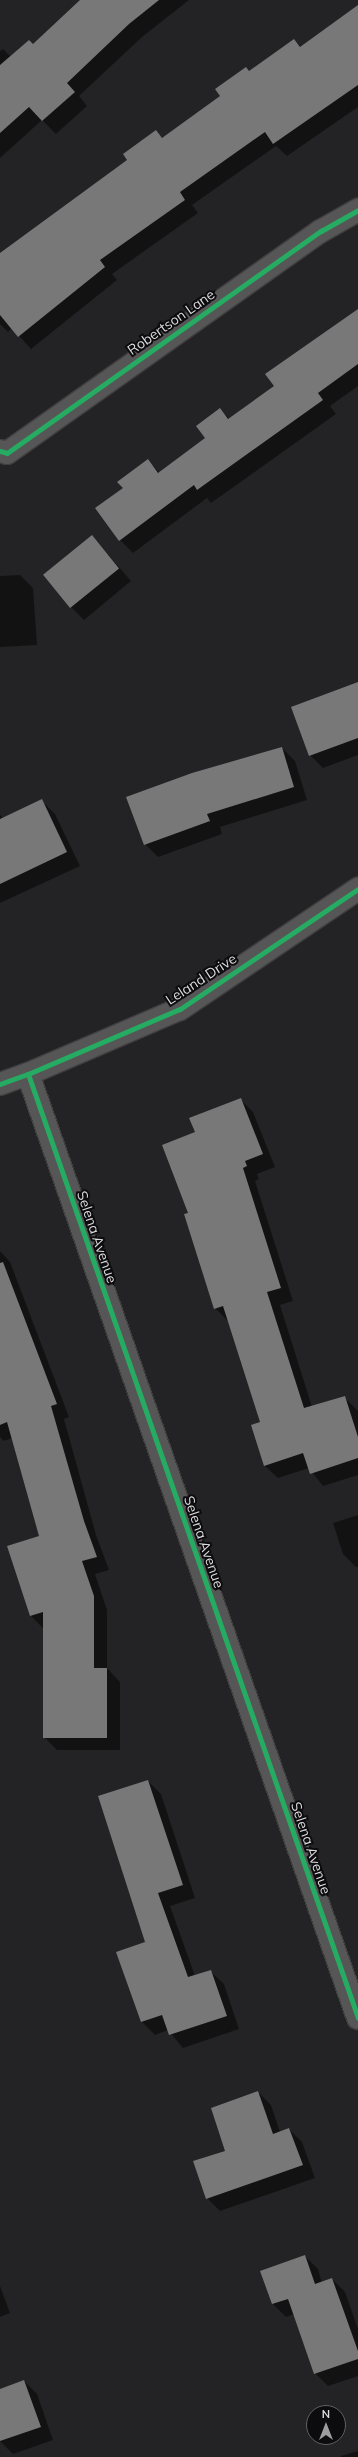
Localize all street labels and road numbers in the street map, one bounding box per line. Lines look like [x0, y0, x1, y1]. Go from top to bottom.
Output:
street label: Robertson Lane [124, 286, 218, 358]
street label: Leland Drive [162, 950, 240, 1008]
street label: Selena Avenue [73, 1189, 121, 1285]
street label: Selena Avenue [180, 1494, 228, 1590]
street label: Selena Avenue [287, 1800, 335, 1896]

